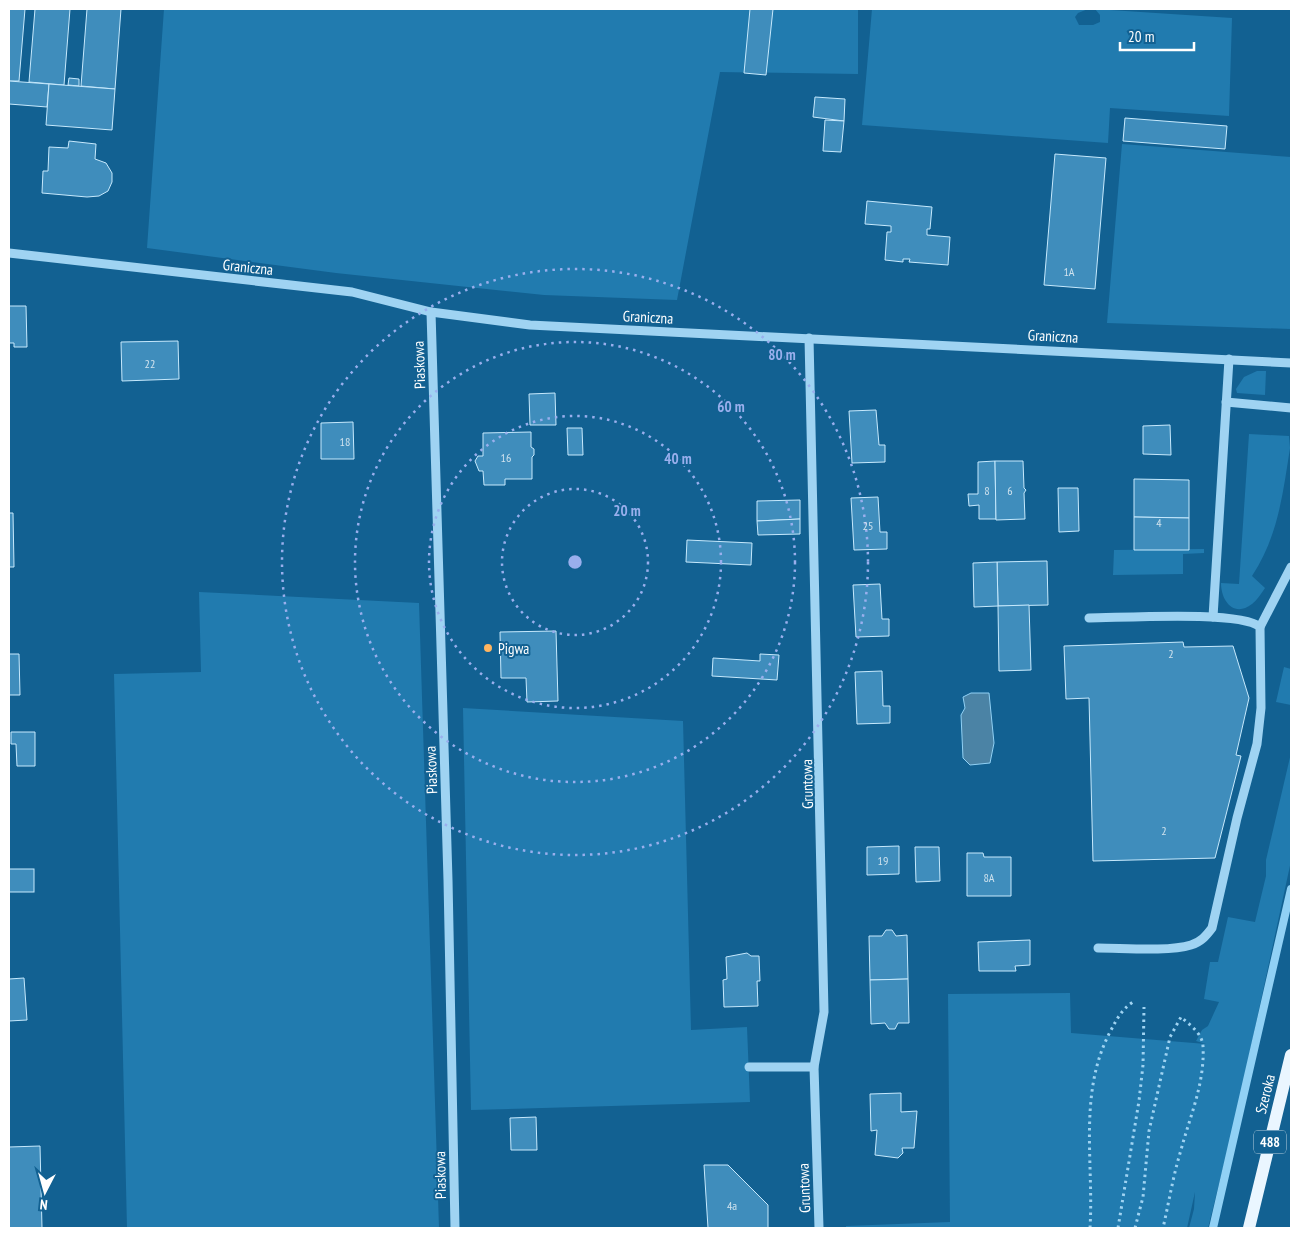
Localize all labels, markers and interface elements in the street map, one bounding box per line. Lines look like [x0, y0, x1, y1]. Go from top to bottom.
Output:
scale bar [1120, 20, 1194, 52]
text: 20 m [1128, 27, 1154, 46]
street label: Graniczna [222, 255, 274, 279]
house number: 1A [1063, 264, 1075, 279]
street label: Graniczna [622, 306, 674, 328]
street label: Graniczna [1027, 325, 1079, 347]
street label: Piaskowa [409, 341, 429, 389]
text: 80 m [768, 345, 796, 364]
house number: 22 [145, 356, 155, 371]
text: 60 m [717, 397, 745, 416]
house number: 18 [340, 434, 350, 449]
text: 40 m [664, 449, 692, 468]
house number: 16 [501, 450, 511, 465]
house number: 8 [984, 483, 990, 498]
house number: 6 [1007, 483, 1013, 498]
text: 20 m [613, 501, 641, 520]
house number: 4 [1156, 515, 1162, 530]
house number: 25 [863, 518, 873, 533]
centre of rings [566, 553, 584, 571]
place label: Pigwa [498, 639, 529, 658]
marker: Pigwa [482, 642, 494, 654]
house number: 2 [1168, 646, 1174, 661]
street label: Piaskowa [421, 746, 441, 794]
street label: Gruntowa [797, 759, 817, 809]
house number: 2 [1161, 823, 1167, 838]
house number: 19 [878, 853, 888, 868]
house number: 8A [983, 870, 995, 885]
street label: Szeroka [1251, 1072, 1279, 1116]
road number: 488 [1254, 1130, 1286, 1154]
street label: Piaskowa [430, 1151, 450, 1199]
street label: Gruntowa [794, 1163, 814, 1213]
north arrow [20, 1167, 70, 1217]
text: N [39, 1196, 48, 1214]
house number: 4a [727, 1198, 737, 1213]

